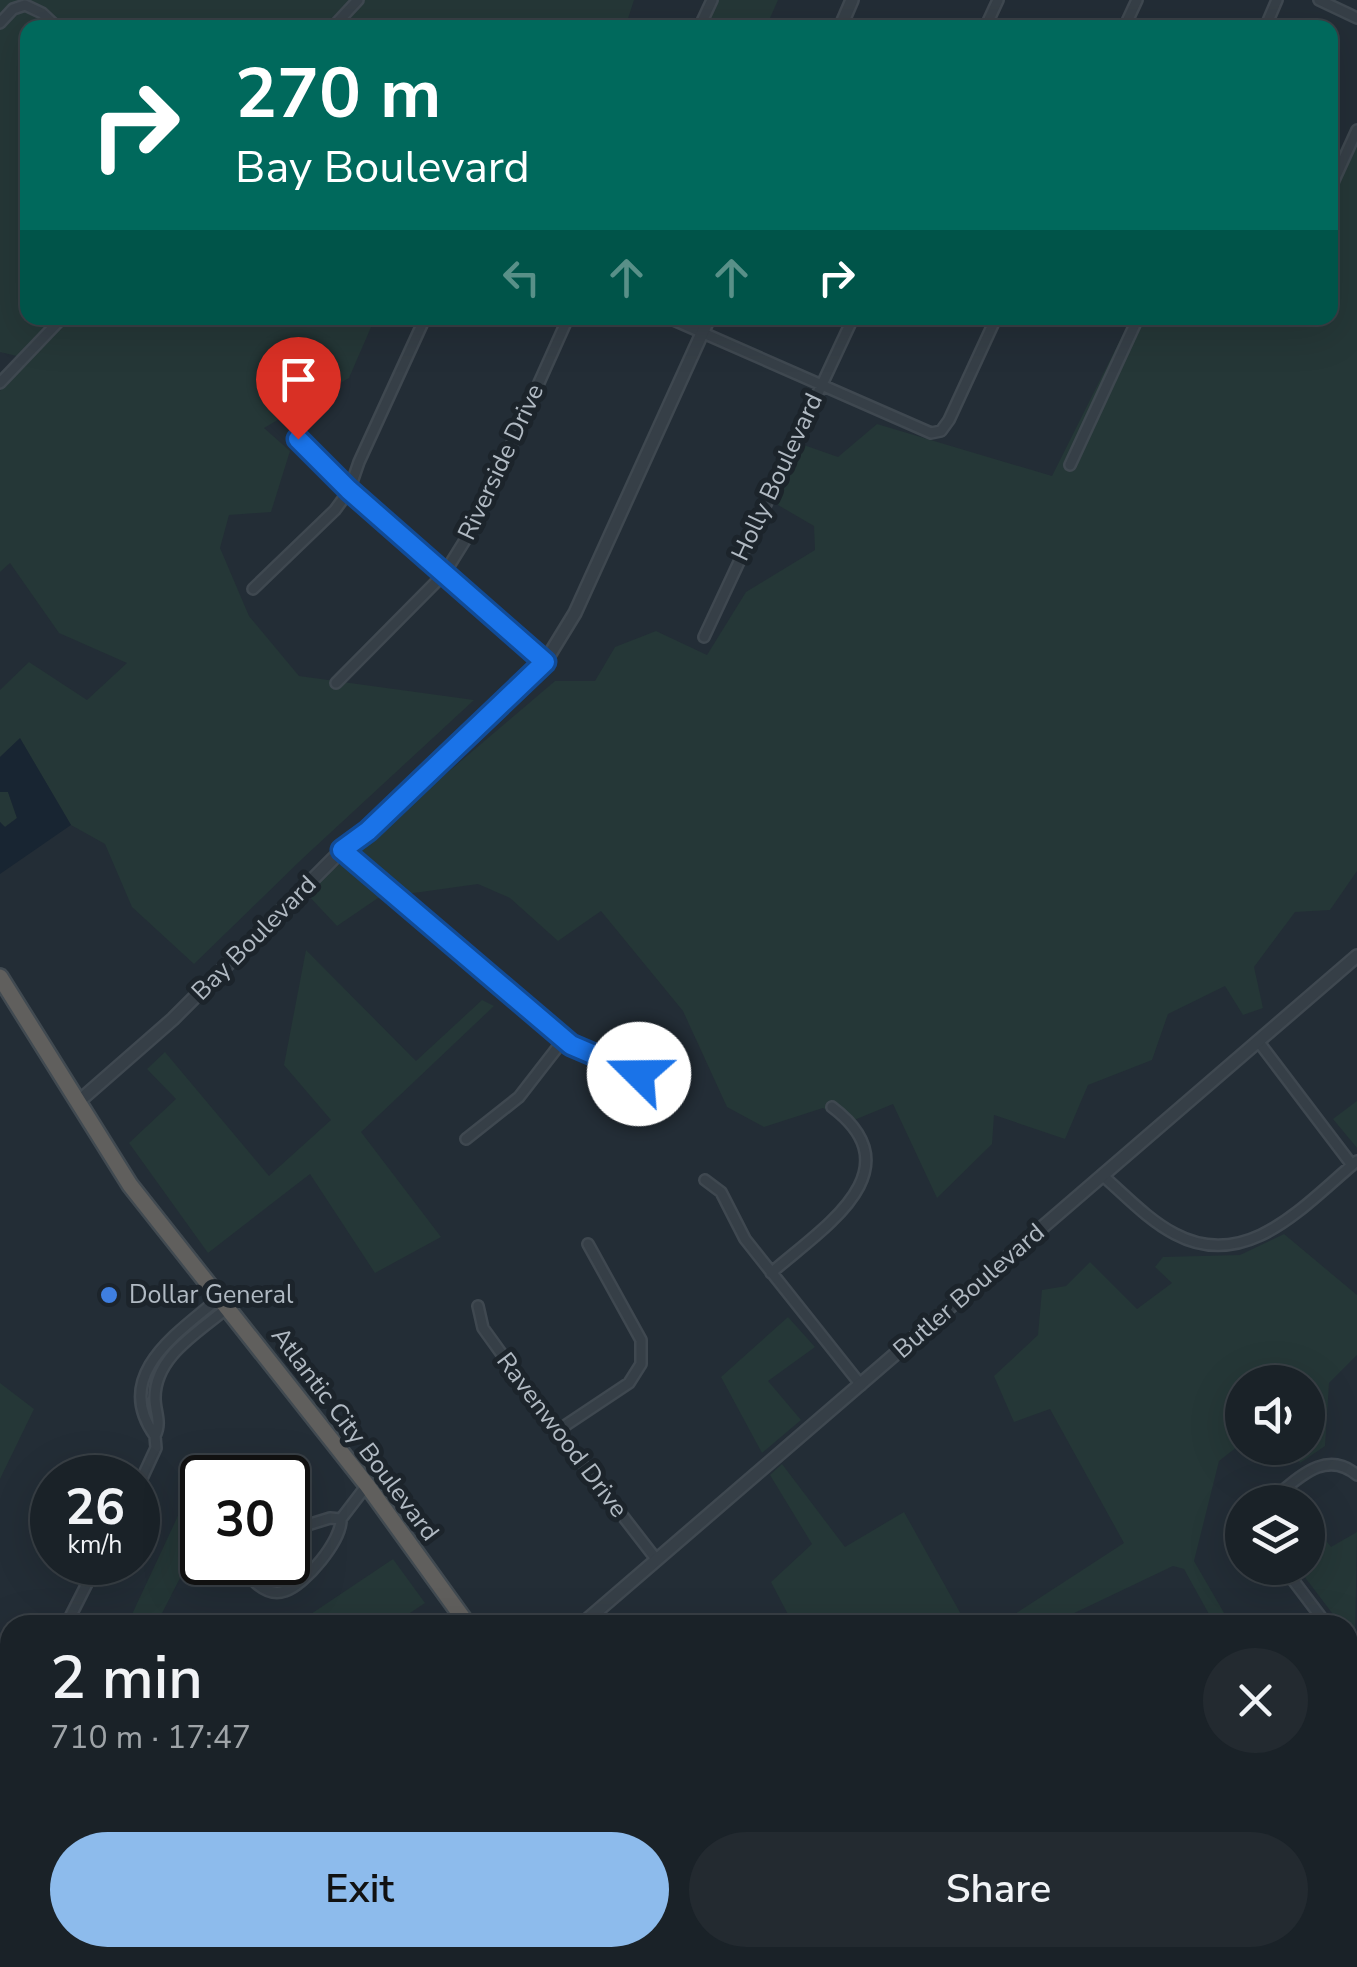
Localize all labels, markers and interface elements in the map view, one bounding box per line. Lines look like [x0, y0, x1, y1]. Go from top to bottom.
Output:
text: 270 m [235, 46, 441, 142]
icon: right [70, 60, 200, 190]
text: Bay Boulevard [235, 137, 530, 198]
icon: left [494, 250, 549, 305]
icon: ahead [599, 250, 654, 305]
icon: ahead [704, 250, 759, 305]
icon: right [809, 250, 864, 305]
pin [256, 337, 341, 440]
icon: arrive [271, 352, 326, 407]
street label: Riverside Drive [450, 378, 552, 546]
street label: Holly Boulevard [723, 388, 831, 566]
street label: Bay Boulevard [184, 868, 324, 1008]
position arrow [587, 1022, 691, 1126]
street label: Butler Boulevard [886, 1216, 1052, 1366]
place label: Dollar General [129, 1278, 294, 1312]
marker: Dollar General [98, 1284, 120, 1306]
street label: Atlantic City Boulevard [263, 1320, 447, 1548]
street label: Ravenwood Drive [489, 1345, 635, 1525]
map controls [1225, 1365, 1325, 1585]
button: sound [1225, 1365, 1325, 1465]
speed limit sign: 30 [180, 1455, 310, 1585]
text: 26 [65, 1473, 125, 1542]
button: layers [1225, 1485, 1325, 1585]
text: km/h [67, 1528, 123, 1562]
text: 2 min [50, 1637, 203, 1719]
button: close [1203, 1648, 1308, 1753]
text: 710 m · 17:47 [50, 1716, 251, 1759]
button: Exit [50, 1832, 669, 1947]
button: Share [689, 1832, 1308, 1947]

